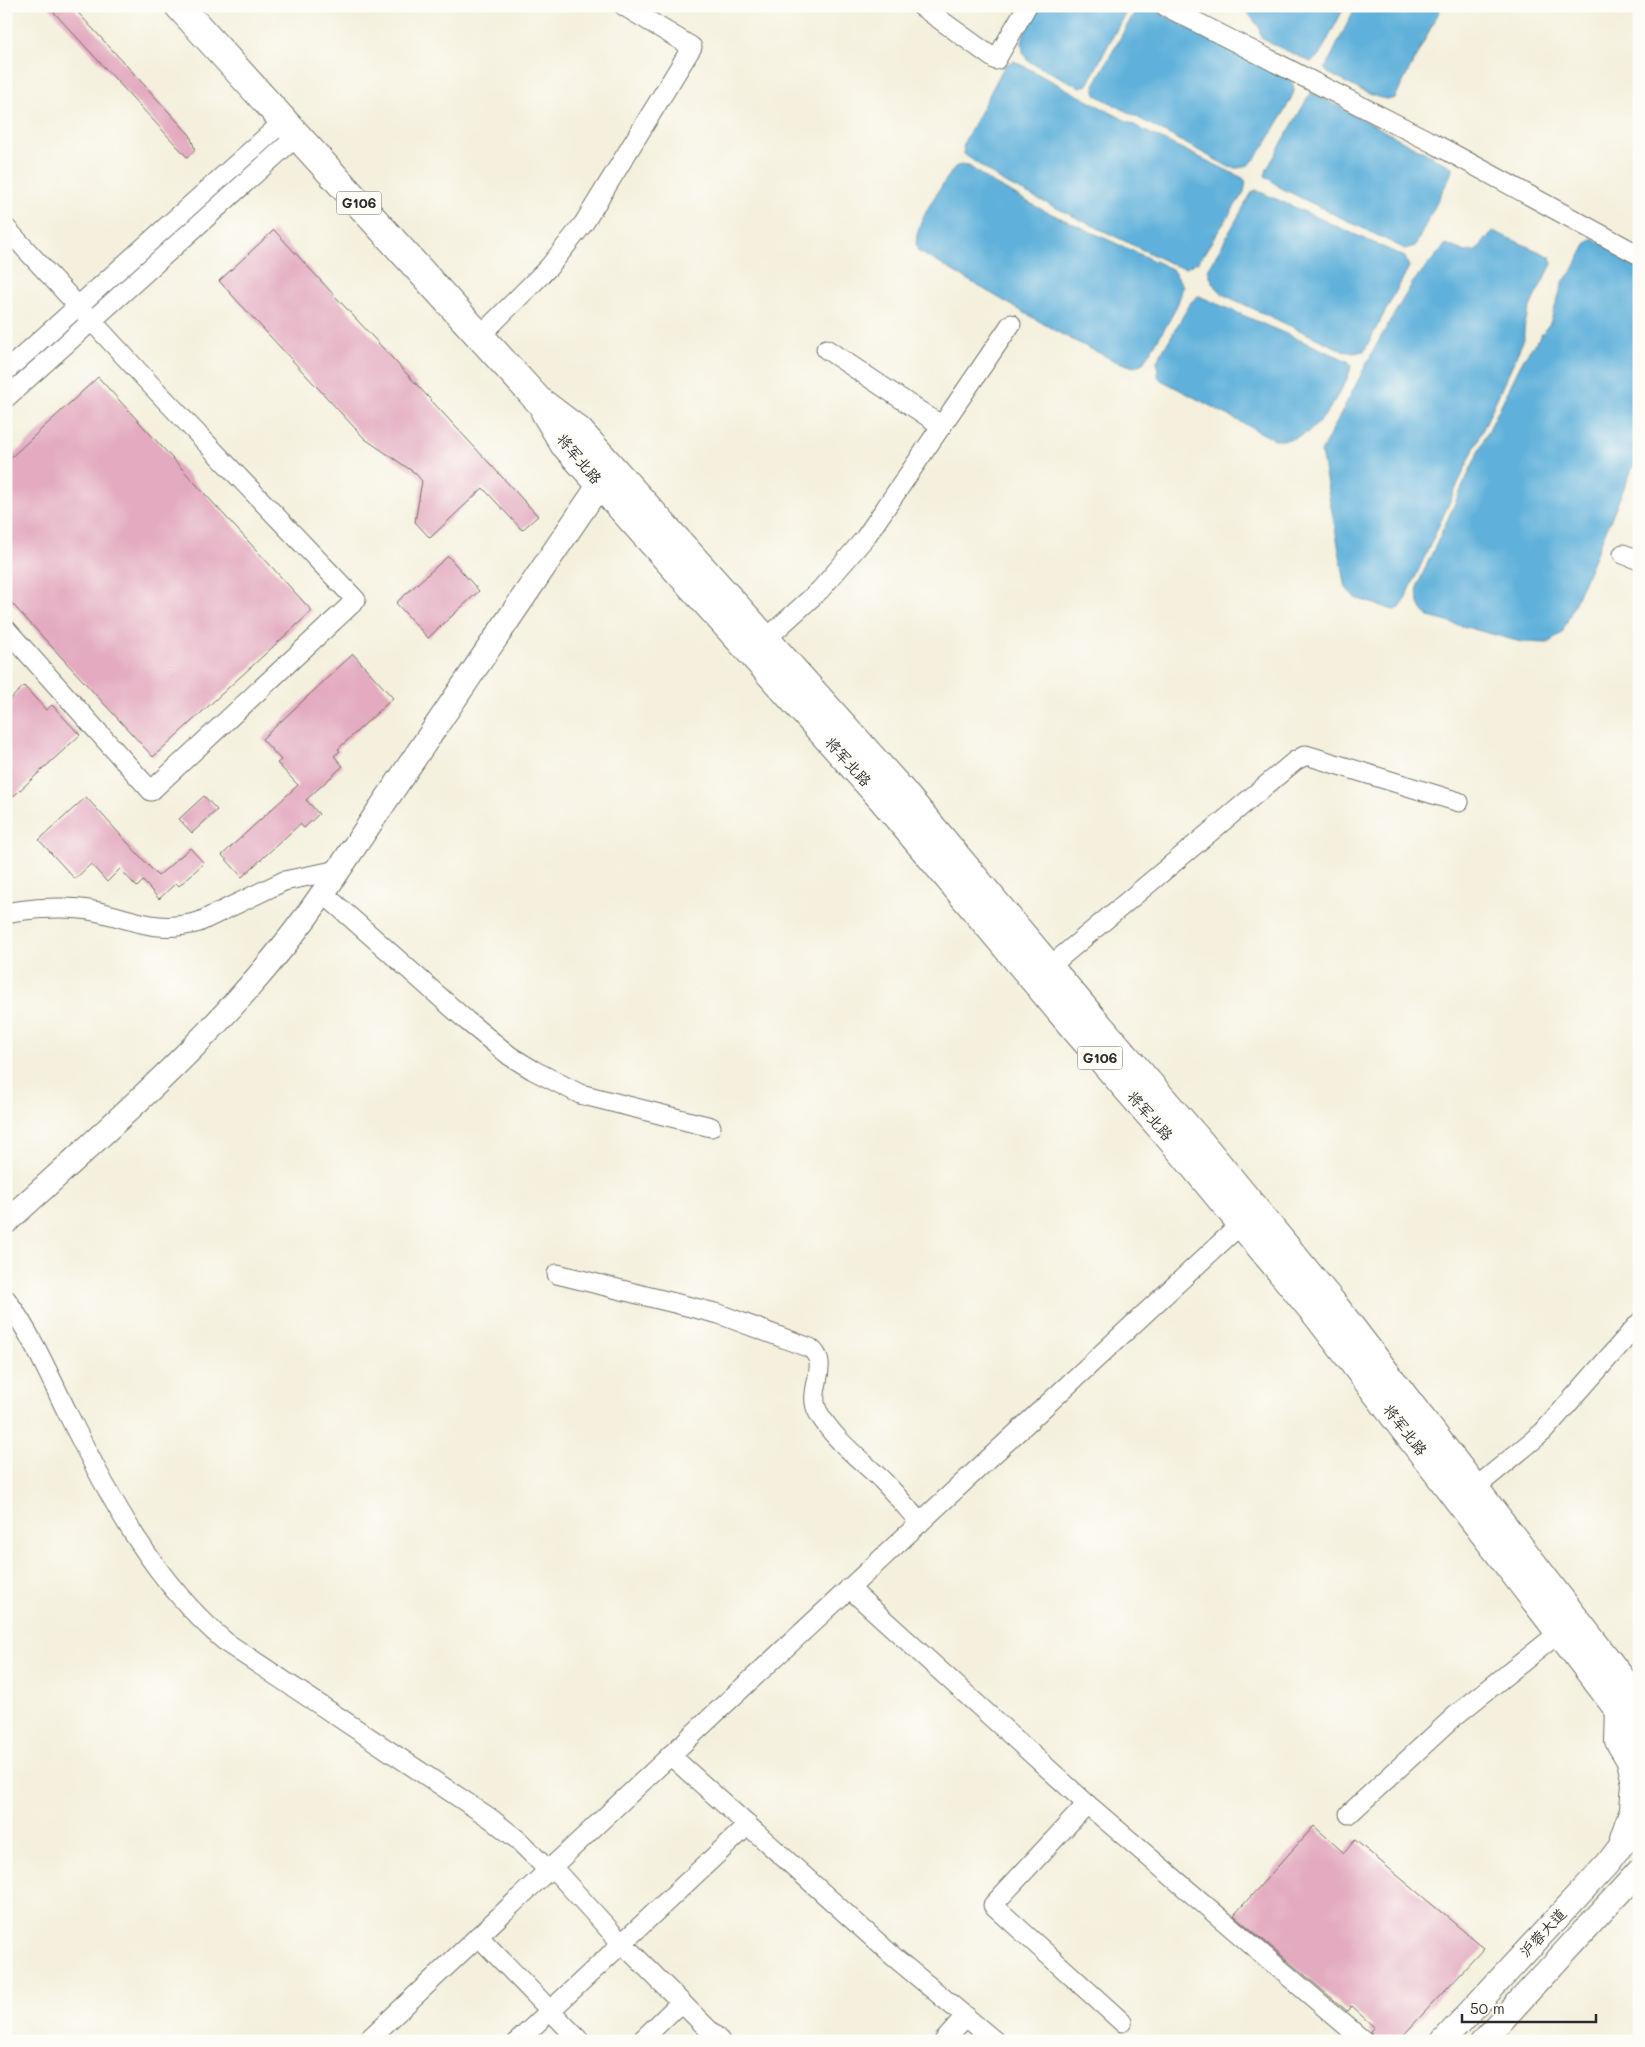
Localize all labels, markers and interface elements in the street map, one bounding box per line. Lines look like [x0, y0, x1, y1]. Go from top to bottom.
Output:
road number: G106 [336, 192, 382, 214]
street label: 将军北路 [553, 429, 607, 488]
street label: 将军北路 [821, 732, 876, 790]
road number: G106 [1078, 1046, 1122, 1070]
street label: 将军北路 [1124, 1086, 1178, 1145]
street label: 将军北路 [1379, 1400, 1432, 1459]
street label: 沪蓉大道 [1514, 1904, 1570, 1961]
scale bar [1462, 1992, 1596, 2024]
text: 50 m [1470, 1998, 1505, 2018]

